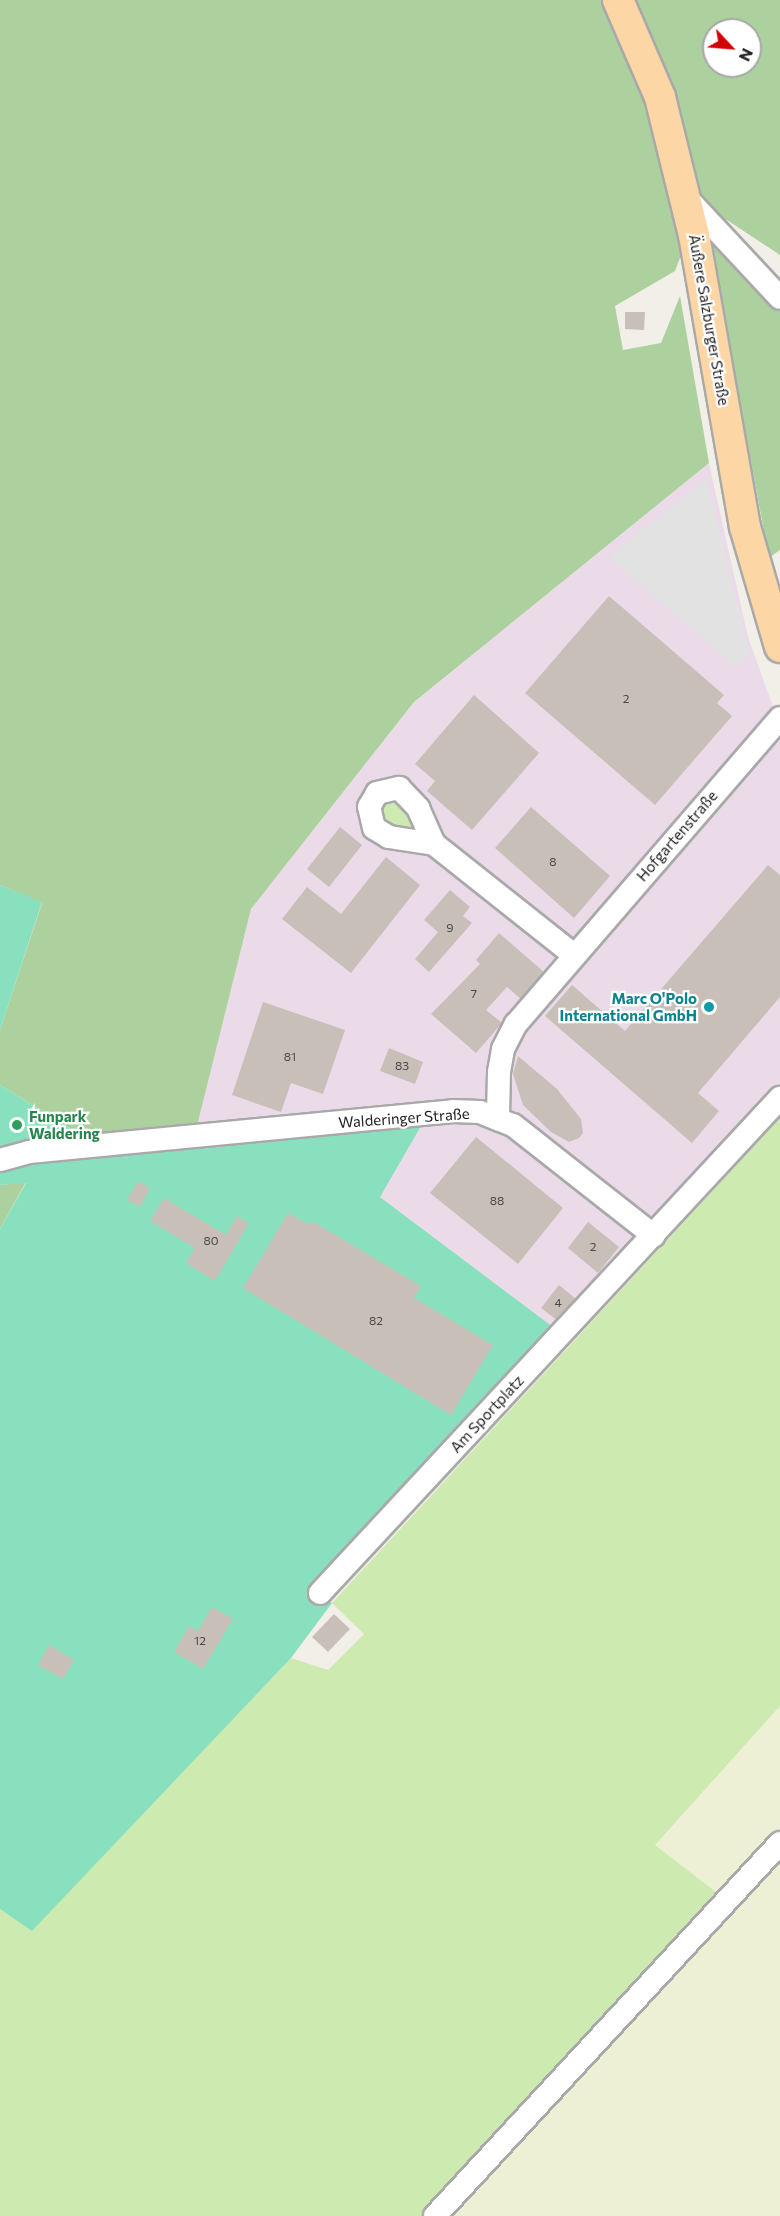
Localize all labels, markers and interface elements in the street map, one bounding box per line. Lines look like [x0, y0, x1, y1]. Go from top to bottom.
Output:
north arrow [702, 18, 762, 78]
text: N [736, 46, 758, 65]
street label: Äußere Salzburger Straße [685, 233, 733, 407]
house number: 2 [623, 692, 629, 706]
street label: Hofgartenstraße [633, 787, 721, 885]
house number: 8 [549, 855, 557, 869]
house number: 9 [446, 921, 454, 935]
house number: 7 [471, 987, 477, 1001]
place label: Marc O'Polo International GmbH [559, 989, 697, 1024]
marker: Marc O'Polo International GmbH [702, 1000, 716, 1014]
house number: 81 [284, 1050, 296, 1064]
house number: 83 [395, 1059, 409, 1073]
street label: Walderinger Straße [338, 1104, 470, 1132]
place label: Funpark Waldering [29, 1107, 100, 1142]
marker: Funpark Waldering [10, 1118, 24, 1132]
house number: 88 [490, 1194, 504, 1208]
house number: 80 [203, 1234, 219, 1248]
house number: 2 [590, 1240, 596, 1254]
house number: 4 [554, 1296, 562, 1310]
house number: 82 [369, 1314, 383, 1328]
street label: Am Sportplatz [447, 1372, 527, 1456]
house number: 12 [194, 1634, 206, 1648]

